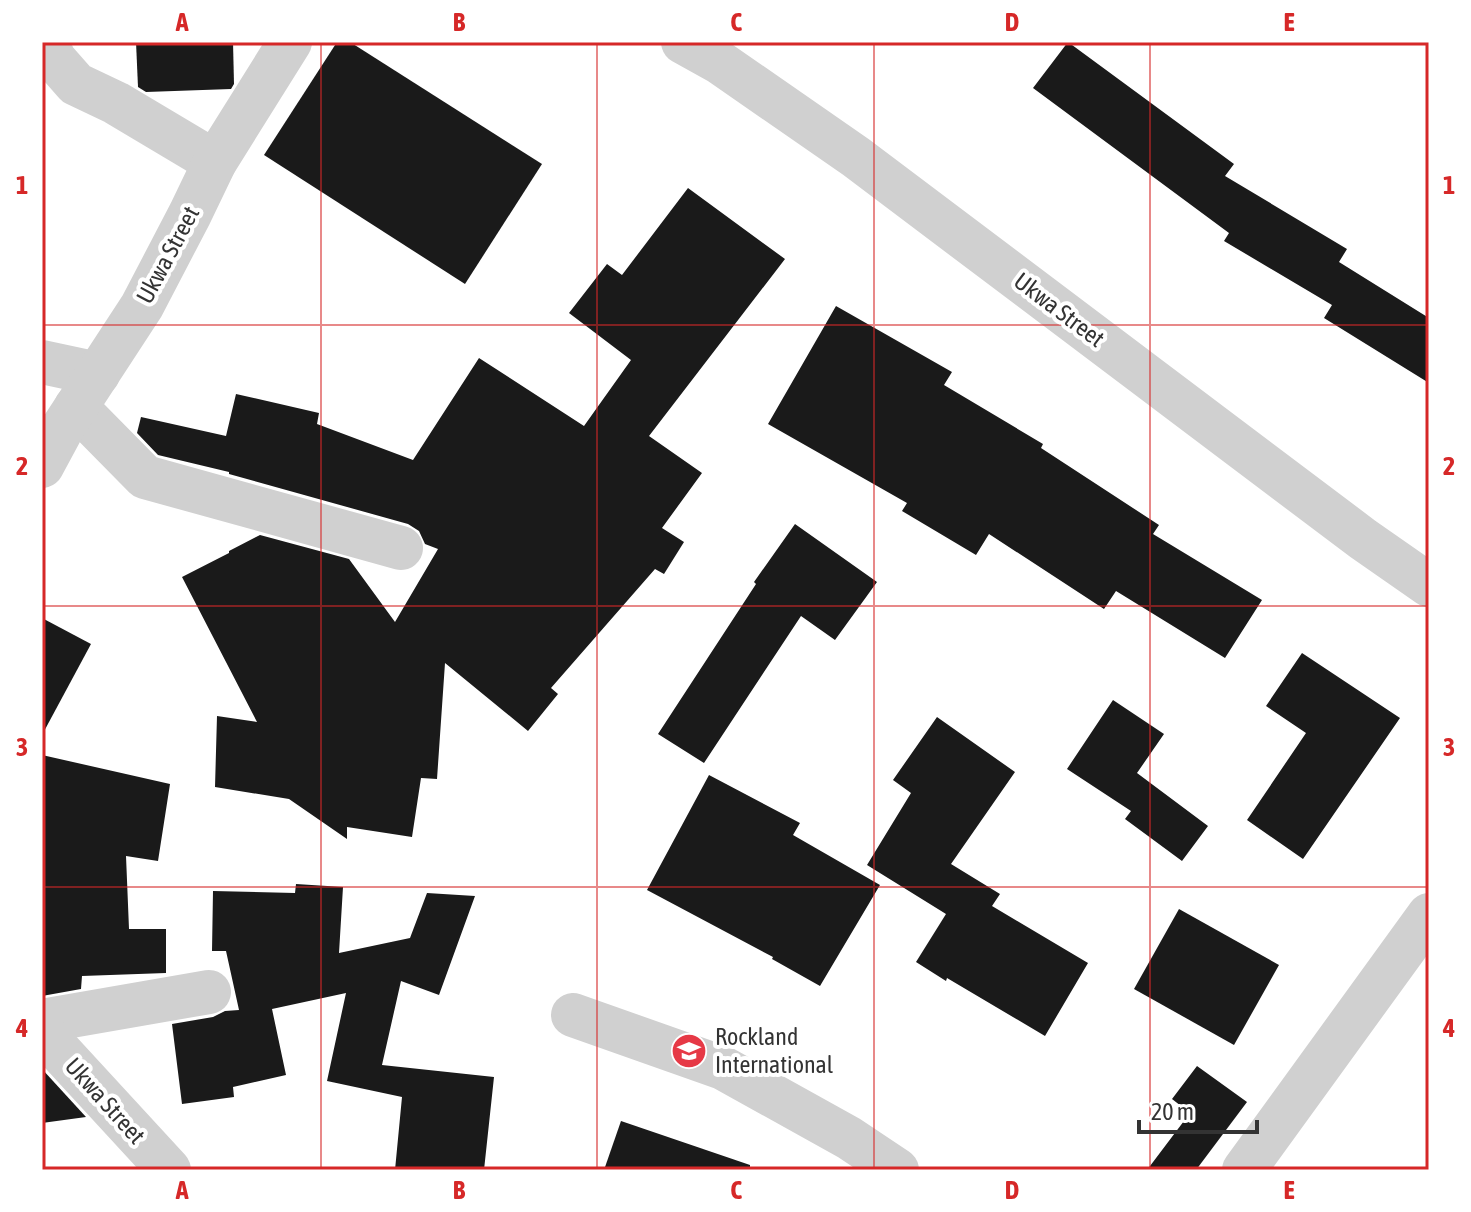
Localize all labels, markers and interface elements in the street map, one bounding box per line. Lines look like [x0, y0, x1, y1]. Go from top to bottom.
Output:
text: A [175, 7, 189, 37]
text: B [453, 7, 466, 37]
text: C [730, 7, 742, 37]
text: D [1005, 7, 1019, 37]
text: E [1283, 7, 1295, 37]
text: 1 [16, 170, 28, 200]
text: 1 [1443, 170, 1455, 200]
street label: Ukwa Street [131, 202, 204, 308]
street label: Ukwa Street [1009, 267, 1110, 352]
text: 2 [16, 451, 28, 481]
text: 2 [1443, 451, 1455, 481]
text: 3 [16, 732, 28, 762]
text: 3 [1443, 732, 1455, 762]
text: 4 [15, 1013, 28, 1043]
text: 4 [1442, 1013, 1455, 1043]
place label: Rockland International [715, 1023, 834, 1078]
school or university icon: Rockland International [670, 1032, 708, 1070]
street label: Ukwa Street [60, 1052, 151, 1149]
scale bar [1139, 1084, 1257, 1134]
text: 20 m [1151, 1098, 1194, 1125]
text: A [175, 1175, 189, 1205]
text: B [453, 1175, 466, 1205]
text: C [730, 1175, 742, 1205]
text: D [1005, 1175, 1019, 1205]
text: E [1283, 1175, 1295, 1205]

